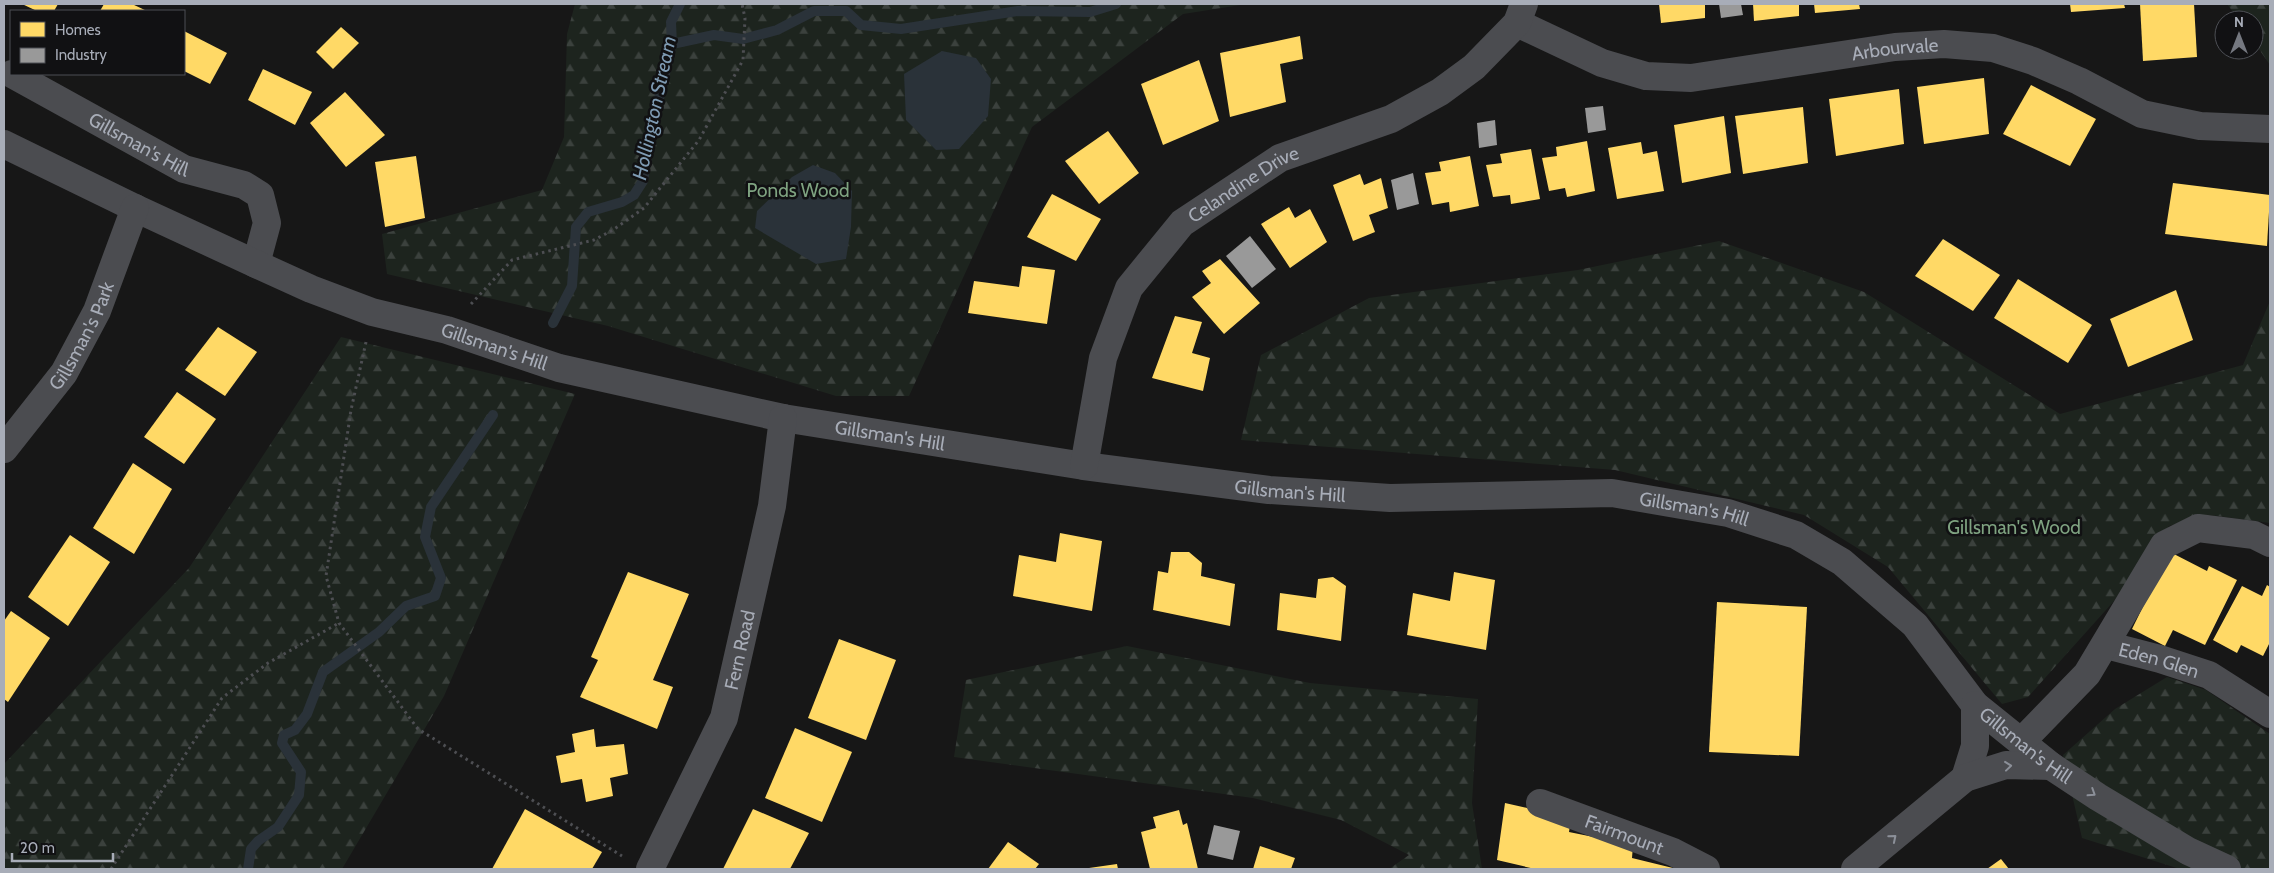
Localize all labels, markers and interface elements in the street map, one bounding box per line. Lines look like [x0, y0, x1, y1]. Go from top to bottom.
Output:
legend [10, 10, 185, 75]
north arrow [2214, 10, 2264, 60]
text: N [2234, 13, 2244, 31]
text: Homes [55, 21, 101, 39]
street label: Arbourvale [1850, 33, 1939, 65]
water label: Hollington Stream [627, 34, 681, 182]
text: Industry [55, 46, 107, 64]
street label: Gillsman's Hill [85, 107, 191, 181]
street label: Celandine Drive [1183, 141, 1302, 228]
park label: Ponds Wood [746, 179, 850, 202]
street label: Gillsman's Park [44, 278, 119, 395]
street label: Gillsman's Hill [438, 317, 551, 375]
street label: Gillsman's Hill [833, 415, 947, 455]
street label: Gillsman's Hill [1233, 474, 1347, 507]
street label: Gillsman's Hill [1638, 486, 1752, 531]
park label: Gillsman's Wood [1947, 516, 2081, 539]
street label: Fern Road [719, 608, 760, 692]
street label: Eden Glen [2116, 637, 2202, 683]
street label: Gillsman's Hill [1975, 702, 2077, 788]
one-way arrow [2004, 761, 2012, 772]
one-way arrow [2087, 786, 2096, 796]
street label: Fairmount [1582, 809, 1667, 859]
scale bar [12, 830, 114, 862]
one-way arrow [1887, 835, 1896, 844]
text: 20 m [20, 839, 55, 857]

